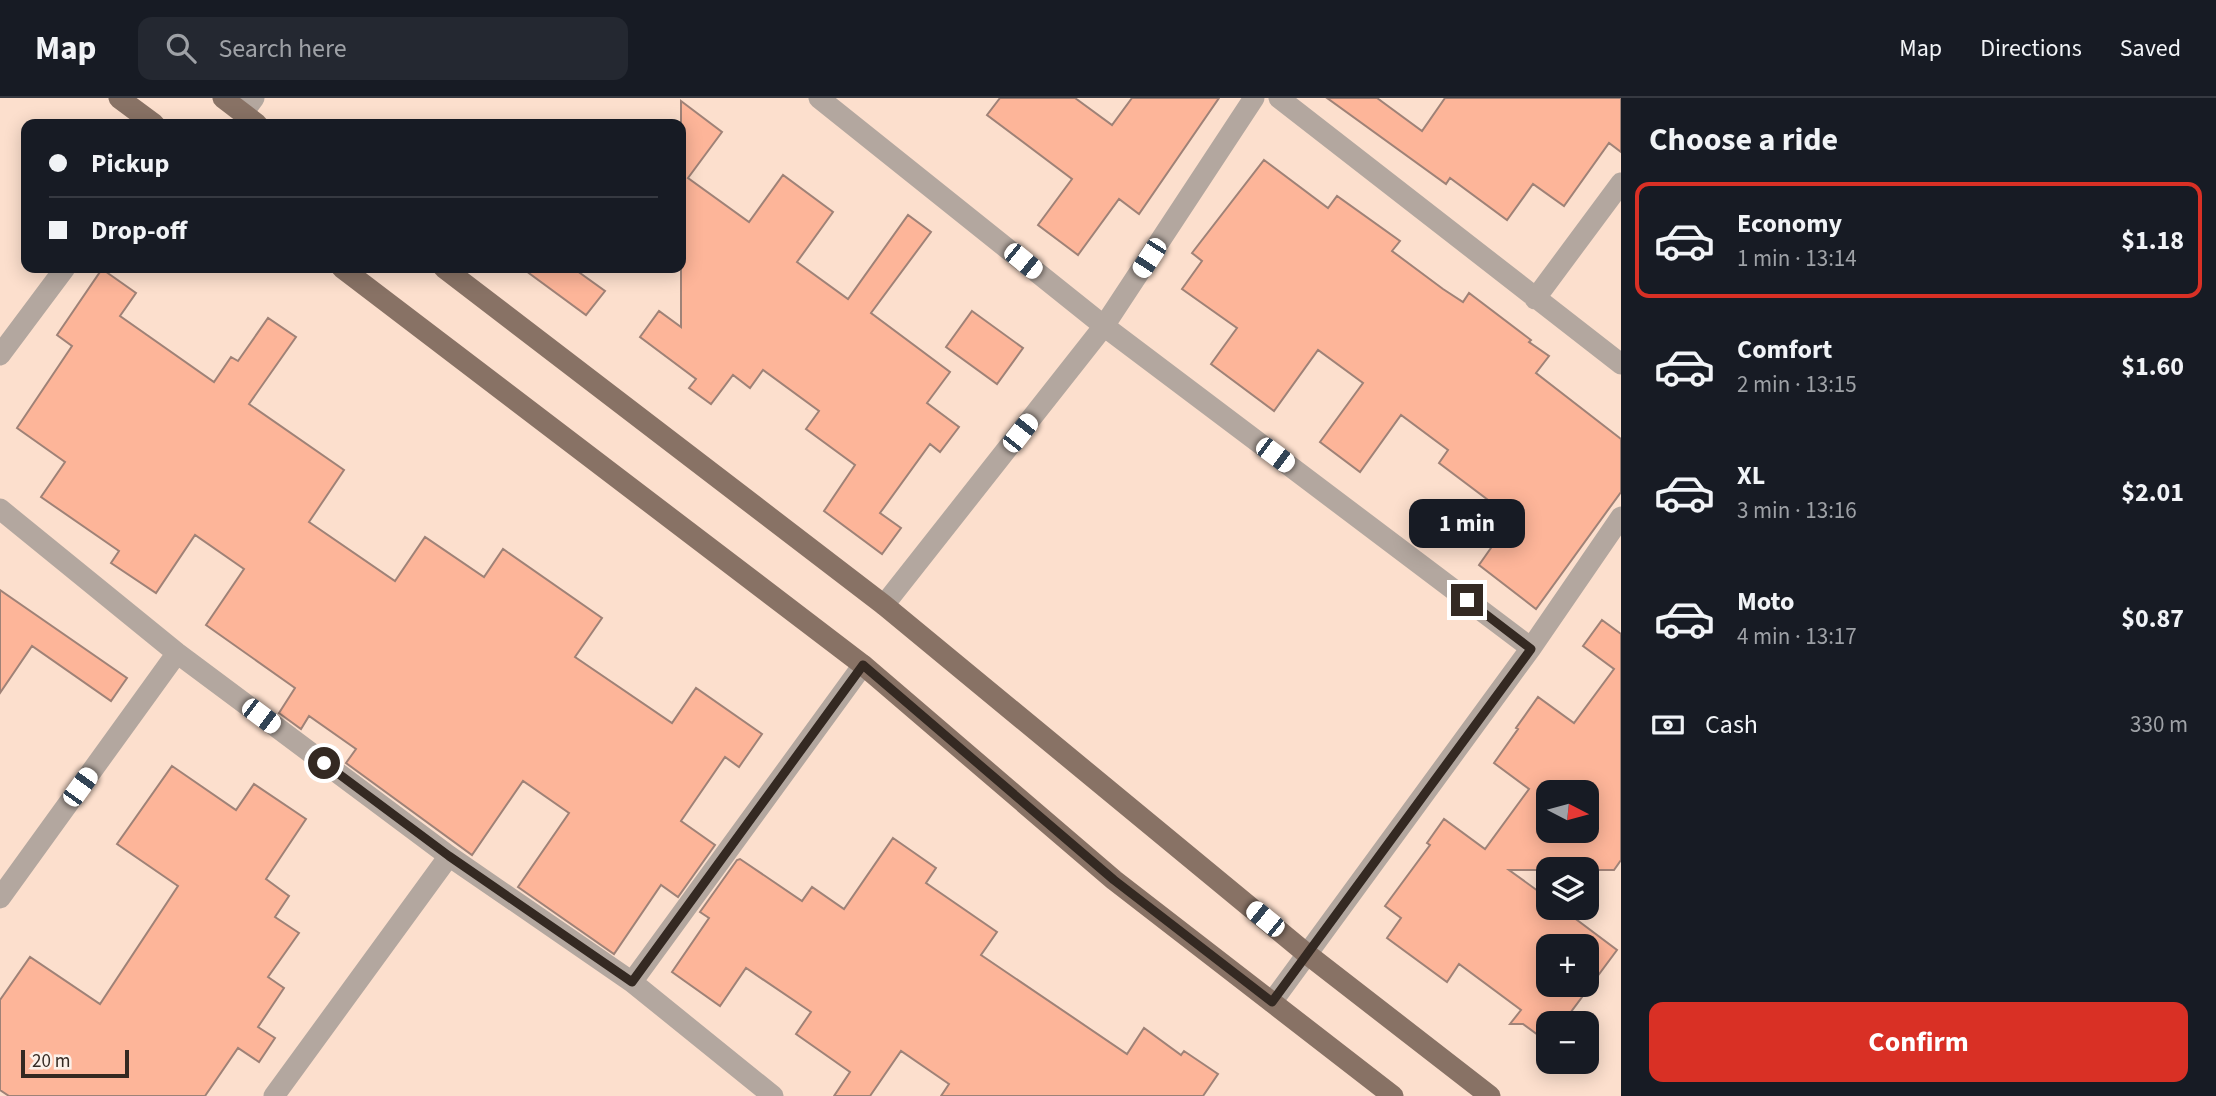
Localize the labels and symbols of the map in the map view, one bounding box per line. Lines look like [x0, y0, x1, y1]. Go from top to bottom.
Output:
car [1129, 235, 1170, 281]
car [1001, 240, 1046, 282]
car [999, 410, 1042, 456]
car [1252, 434, 1299, 476]
callout: 1 min [1409, 498, 1525, 547]
route end [1451, 584, 1483, 616]
car [238, 695, 285, 737]
route start [308, 747, 340, 779]
car [60, 764, 101, 810]
north arrow [1536, 780, 1600, 844]
car [1243, 898, 1288, 940]
scale bar [21, 1047, 130, 1079]

